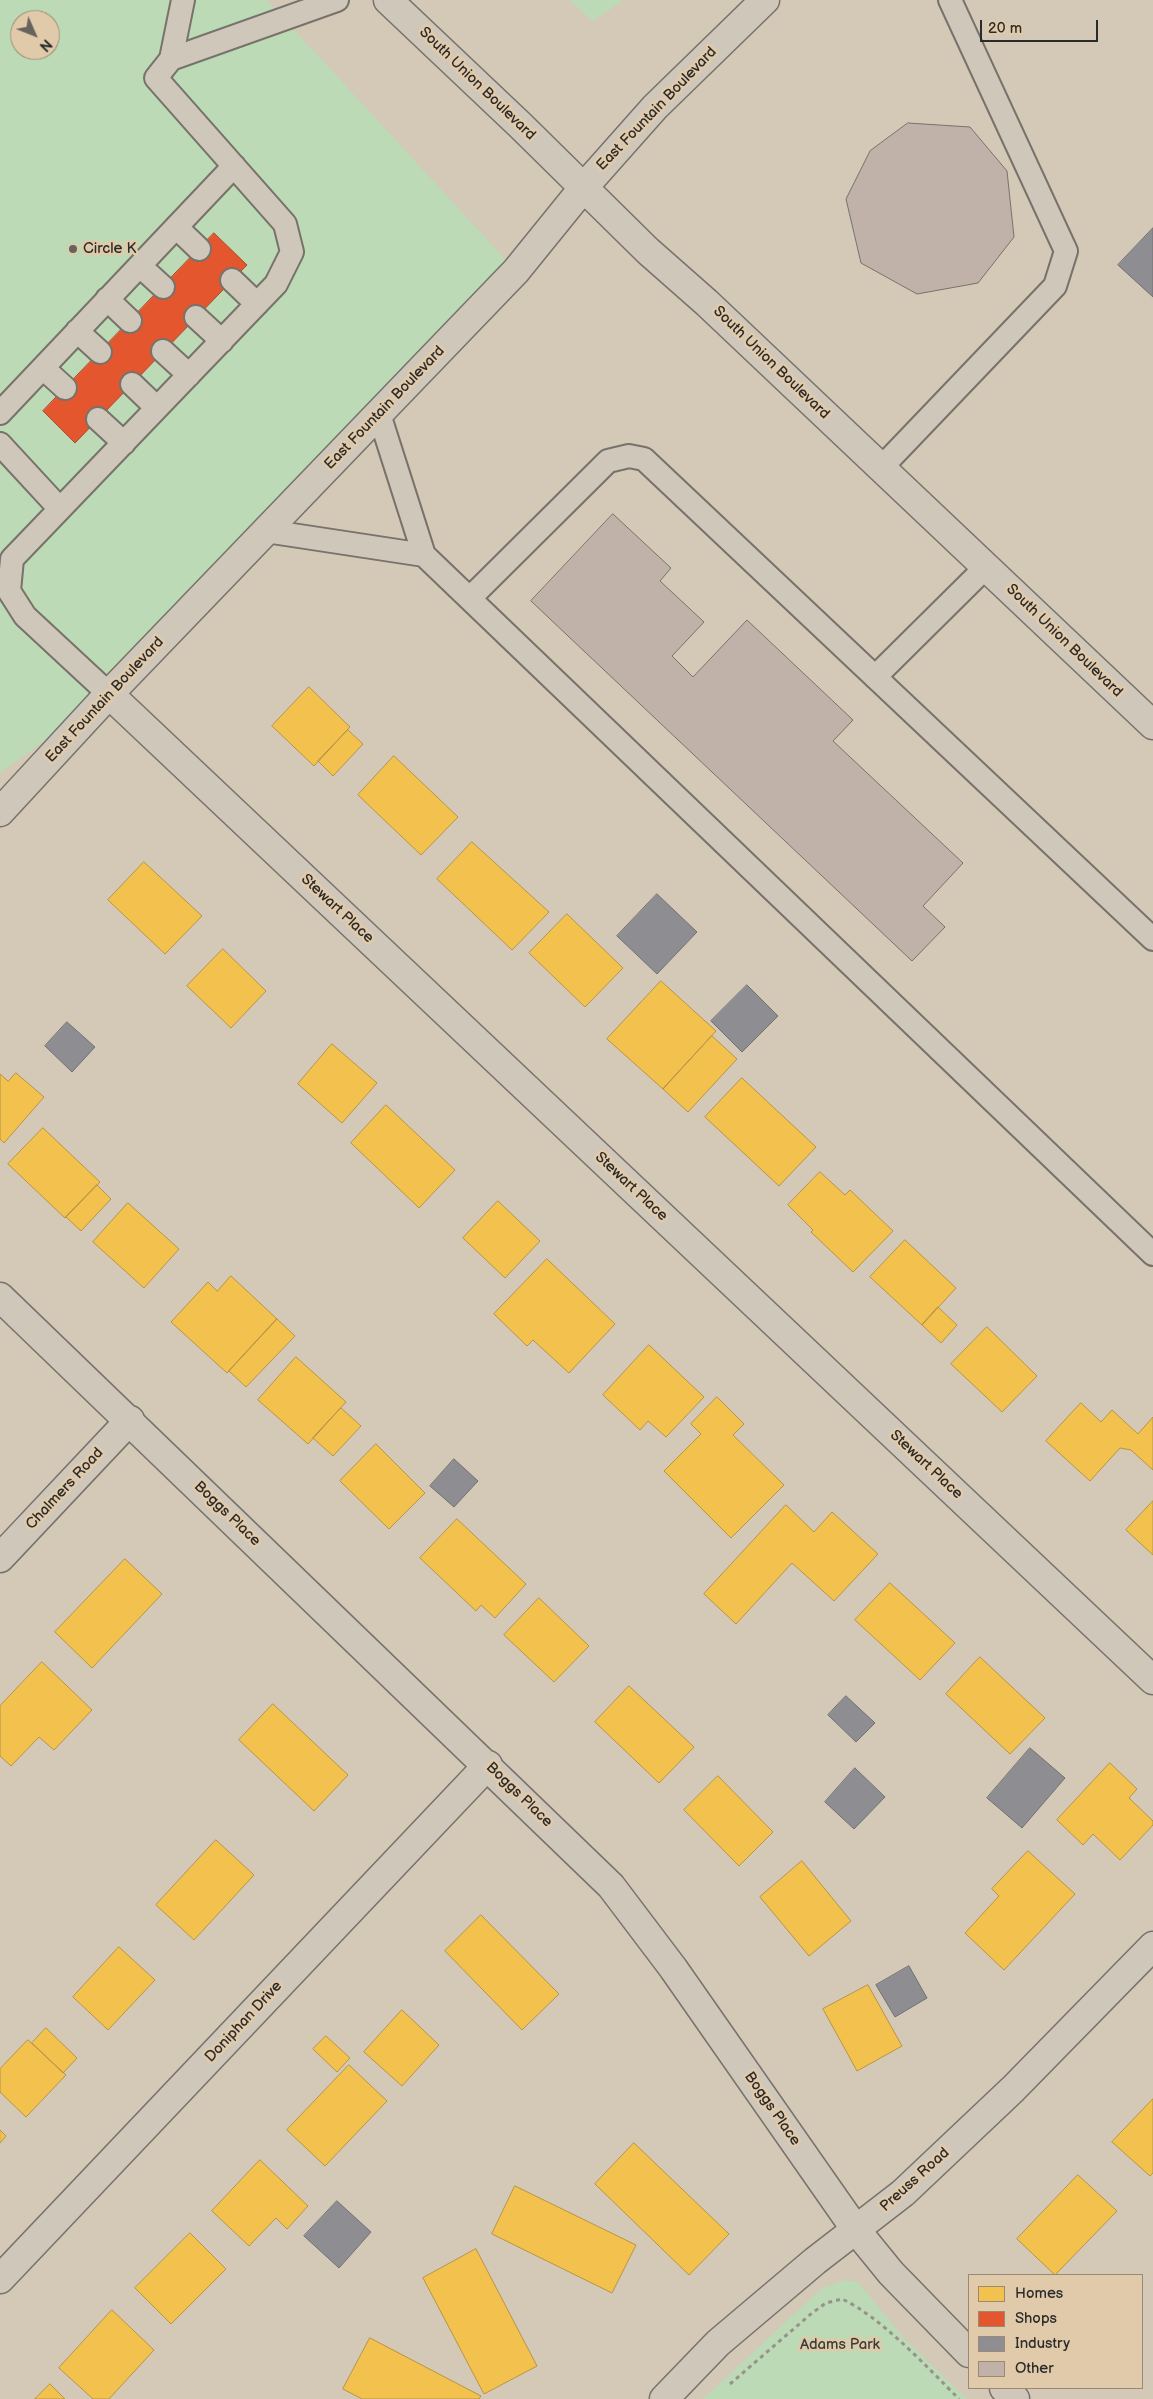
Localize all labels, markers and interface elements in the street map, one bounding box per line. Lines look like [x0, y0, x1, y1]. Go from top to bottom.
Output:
north arrow [10, 10, 60, 60]
scale bar [983, 10, 1100, 42]
text: 20 m [988, 19, 1022, 38]
street label: South Union Boulevard [415, 24, 539, 144]
text: N [36, 35, 55, 55]
street label: East Fountain Boulevard [593, 43, 721, 175]
place label: Circle K [83, 240, 136, 258]
marker: Circle K [67, 243, 79, 255]
street label: South Union Boulevard [709, 303, 833, 423]
street label: East Fountain Boulevard [321, 342, 449, 474]
street label: South Union Boulevard [1002, 581, 1126, 701]
street label: East Fountain Boulevard [42, 633, 168, 767]
street label: Stewart Place [297, 871, 377, 947]
street label: Stewart Place [591, 1149, 671, 1225]
street label: Stewart Place [886, 1427, 966, 1503]
street label: Chalmers Road [23, 1444, 107, 1534]
street label: Boggs Place [190, 1478, 264, 1550]
street label: Boggs Place [482, 1759, 556, 1831]
street label: Doniphan Drive [202, 1978, 286, 2066]
street label: Boggs Place [740, 2069, 804, 2149]
street label: Preuss Road [877, 2144, 953, 2216]
legend [968, 2274, 1143, 2389]
text: Homes [1015, 2284, 1063, 2303]
text: Shops [1015, 2309, 1057, 2328]
text: Industry [1015, 2334, 1070, 2353]
park label: Adams Park [800, 2336, 880, 2354]
text: Other [1015, 2359, 1054, 2378]

